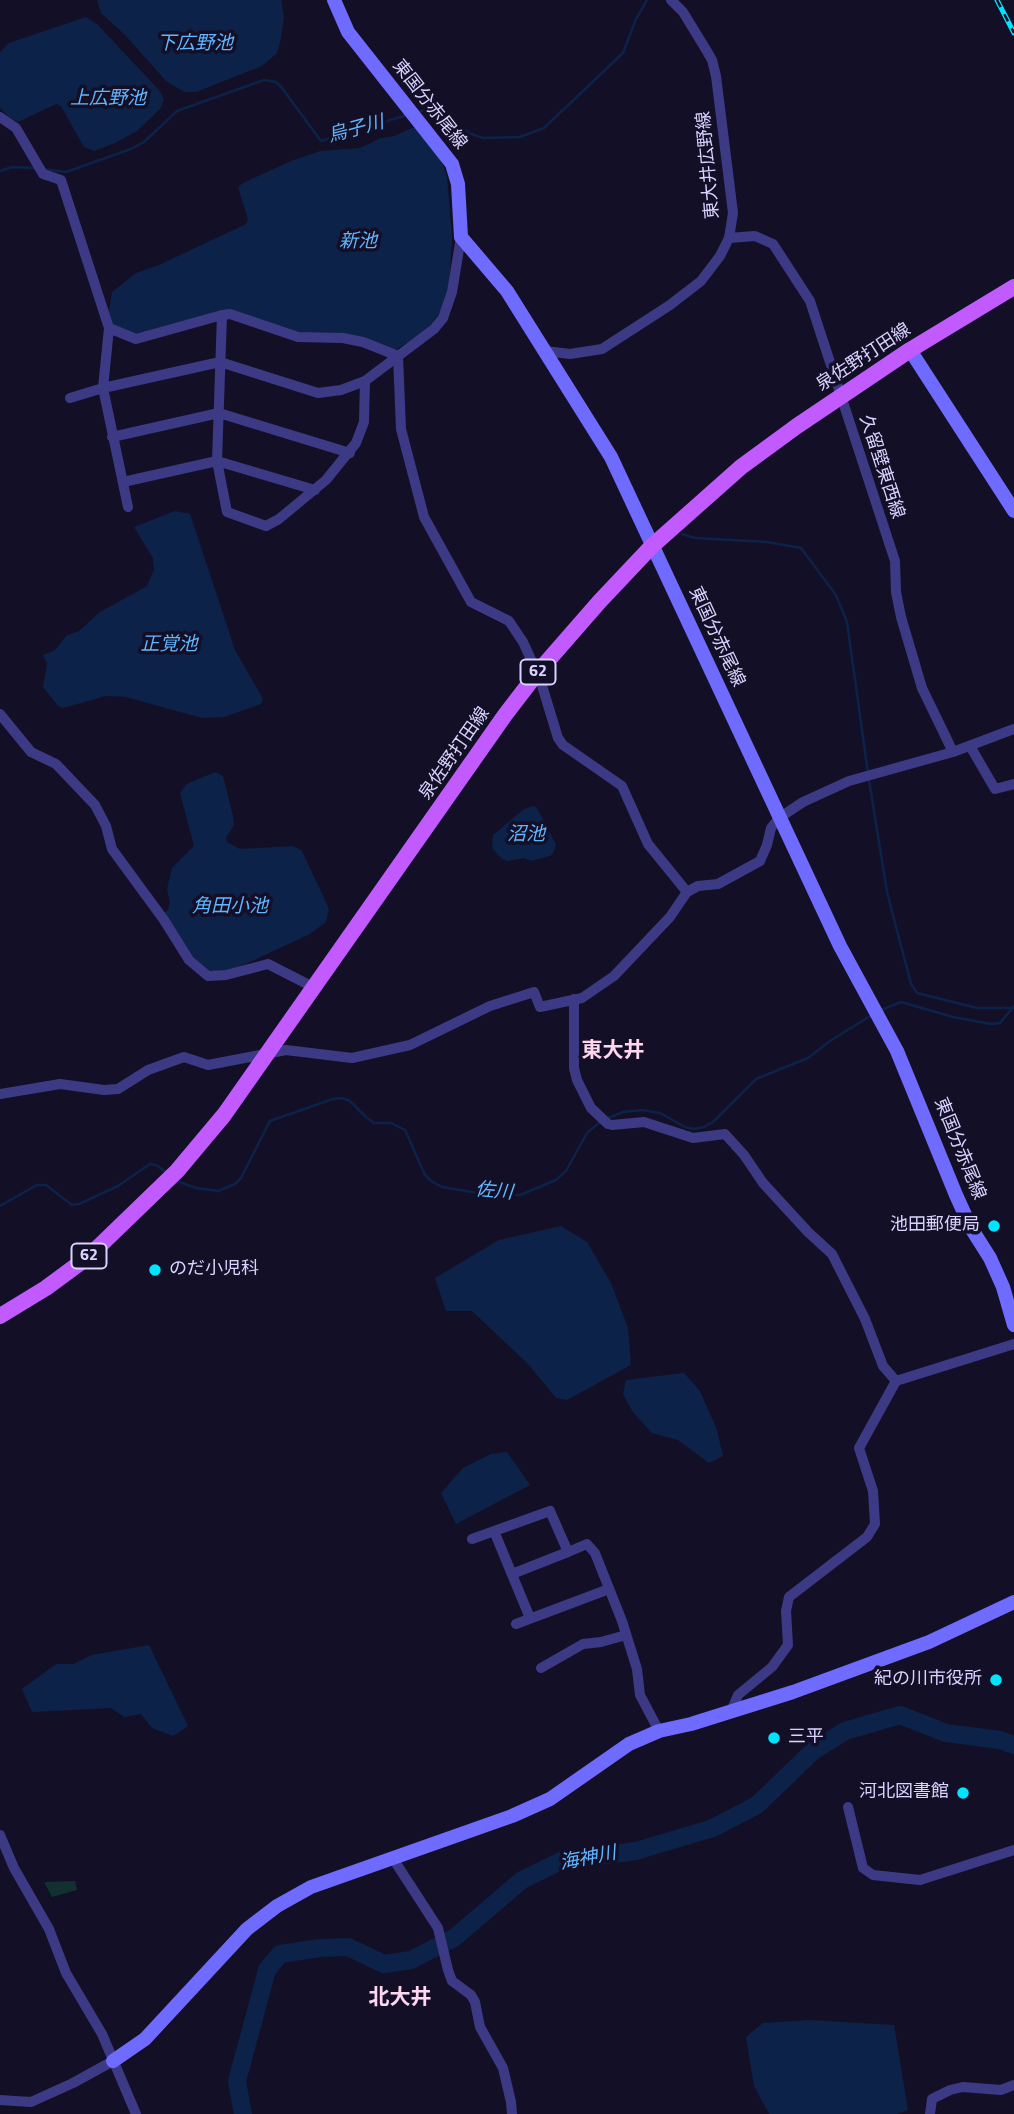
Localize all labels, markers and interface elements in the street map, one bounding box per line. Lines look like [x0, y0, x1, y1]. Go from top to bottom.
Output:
water label: 下広野池 [157, 33, 233, 55]
street label: 東国分赤尾線 [387, 56, 471, 154]
water label: 上広野池 [70, 88, 146, 110]
street label: 東大井広野線 [694, 110, 724, 220]
water label: 烏子川 [326, 112, 386, 148]
water label: 新池 [339, 231, 377, 253]
street label: 泉佐野打田線 [813, 320, 915, 396]
street label: 久留壁東西線 [854, 412, 908, 522]
street label: 東国分赤尾線 [683, 583, 749, 691]
water label: 正覚池 [141, 634, 197, 656]
road number: 62 [520, 660, 556, 684]
street label: 泉佐野打田線 [415, 704, 495, 804]
water label: 沼池 [507, 824, 545, 846]
water label: 角田小池 [192, 896, 268, 918]
district label: 東大井 [582, 1039, 644, 1065]
street label: 東国分赤尾線 [929, 1095, 989, 1203]
water label: 佐川 [474, 1179, 514, 1205]
place label: 池田郵便局 [890, 1215, 980, 1237]
marker: 池田郵便局 [986, 1218, 1002, 1234]
road number: 62 [72, 1244, 106, 1268]
place label: のだ小児科 [169, 1259, 259, 1281]
marker: のだ小児科 [147, 1262, 163, 1278]
place label: 紀の川市役所 [874, 1669, 982, 1691]
marker: 紀の川市役所 [988, 1672, 1004, 1688]
place label: 三平 [788, 1727, 824, 1749]
marker: 三平 [766, 1730, 782, 1746]
place label: 河北図書館 [859, 1782, 949, 1804]
marker: 河北図書館 [955, 1785, 971, 1801]
water label: 海神川 [558, 1842, 618, 1876]
district label: 北大井 [369, 1986, 431, 2012]

